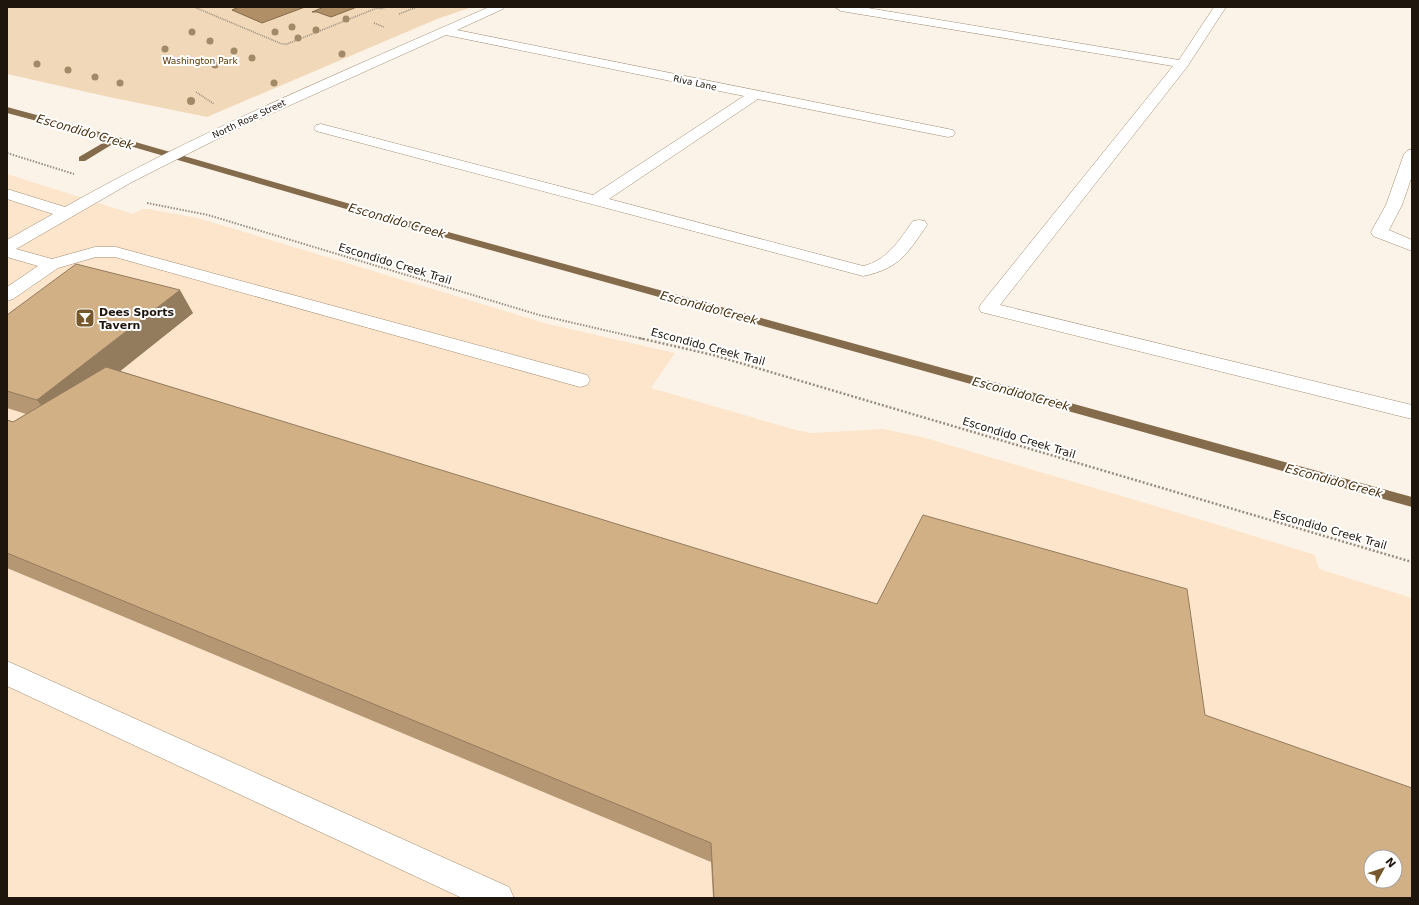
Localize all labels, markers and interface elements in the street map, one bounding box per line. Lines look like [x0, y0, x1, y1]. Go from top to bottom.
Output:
park label: Washington Park [162, 56, 238, 66]
street label: Riva Lane [672, 74, 718, 93]
street label: North Rose Street [211, 97, 288, 140]
water label: Escondido Creek [35, 111, 136, 153]
water label: Escondido Creek [347, 200, 448, 242]
street label: Escondido Creek Trail [337, 241, 453, 287]
water label: Escondido Creek [659, 288, 760, 328]
place label: Dees Sports Tavern [99, 306, 174, 332]
bar icon: Dees Sports Tavern [74, 307, 96, 329]
street label: Escondido Creek Trail [650, 326, 766, 368]
water label: Escondido Creek [971, 374, 1072, 414]
street label: Escondido Creek Trail [961, 415, 1077, 461]
water label: Escondido Creek [1284, 461, 1385, 501]
street label: Escondido Creek Trail [1272, 508, 1388, 552]
north arrow [1363, 849, 1403, 889]
text: N [1382, 855, 1398, 871]

